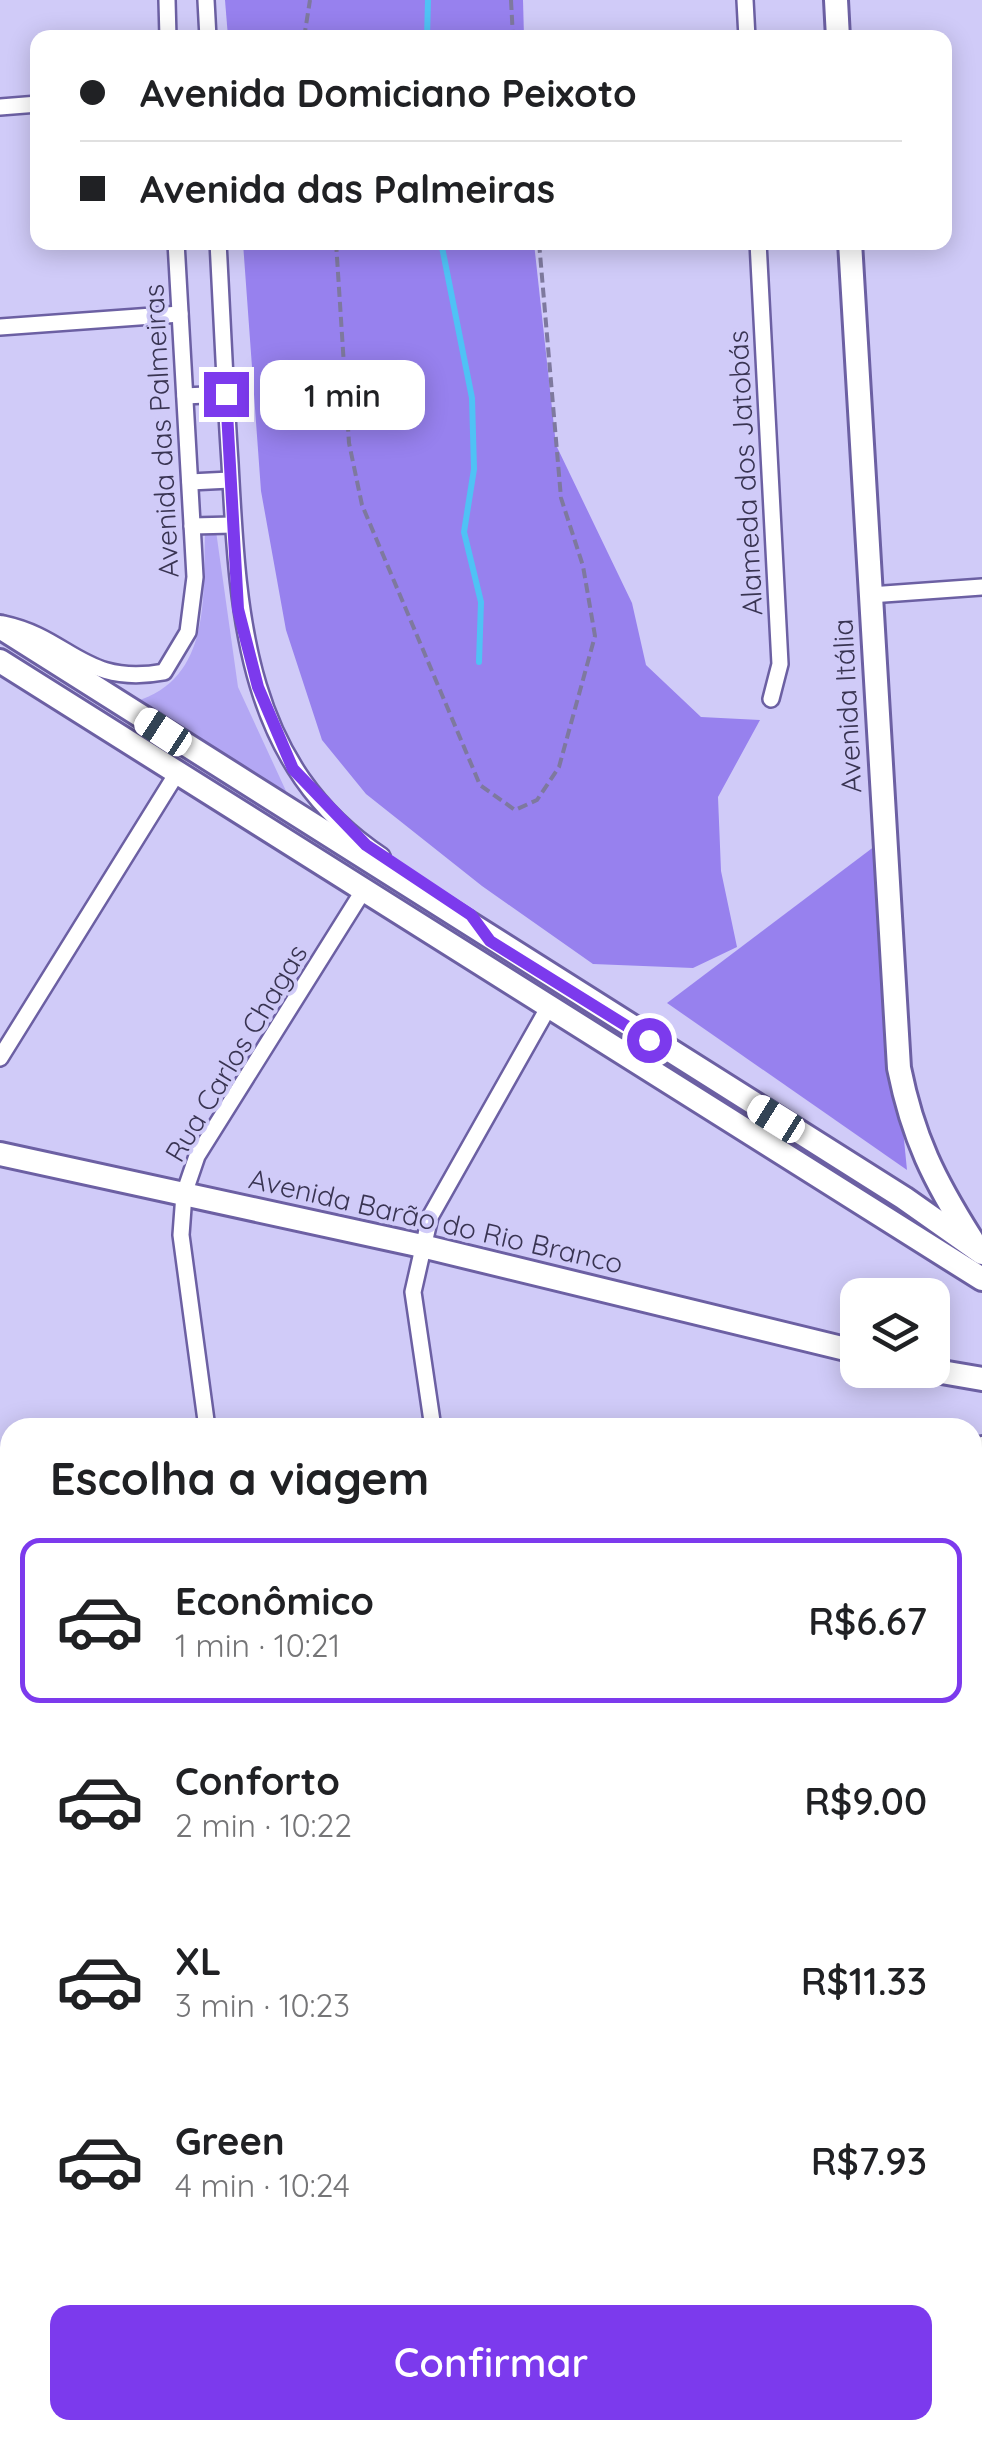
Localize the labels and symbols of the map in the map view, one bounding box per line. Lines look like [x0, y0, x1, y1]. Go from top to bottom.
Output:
street label: Avenida das Palmeiras [135, 283, 186, 579]
street label: Alameda dos Jatobás [720, 330, 769, 616]
callout: 1 min [261, 359, 426, 429]
route end [204, 372, 249, 417]
street label: Avenida Itália [824, 618, 869, 794]
car [130, 703, 196, 761]
street label: Rua Carlos Chagas [157, 938, 314, 1168]
route start [627, 1018, 672, 1063]
car [743, 1090, 809, 1148]
street label: Avenida Barão do Rio Branco [246, 1160, 627, 1281]

